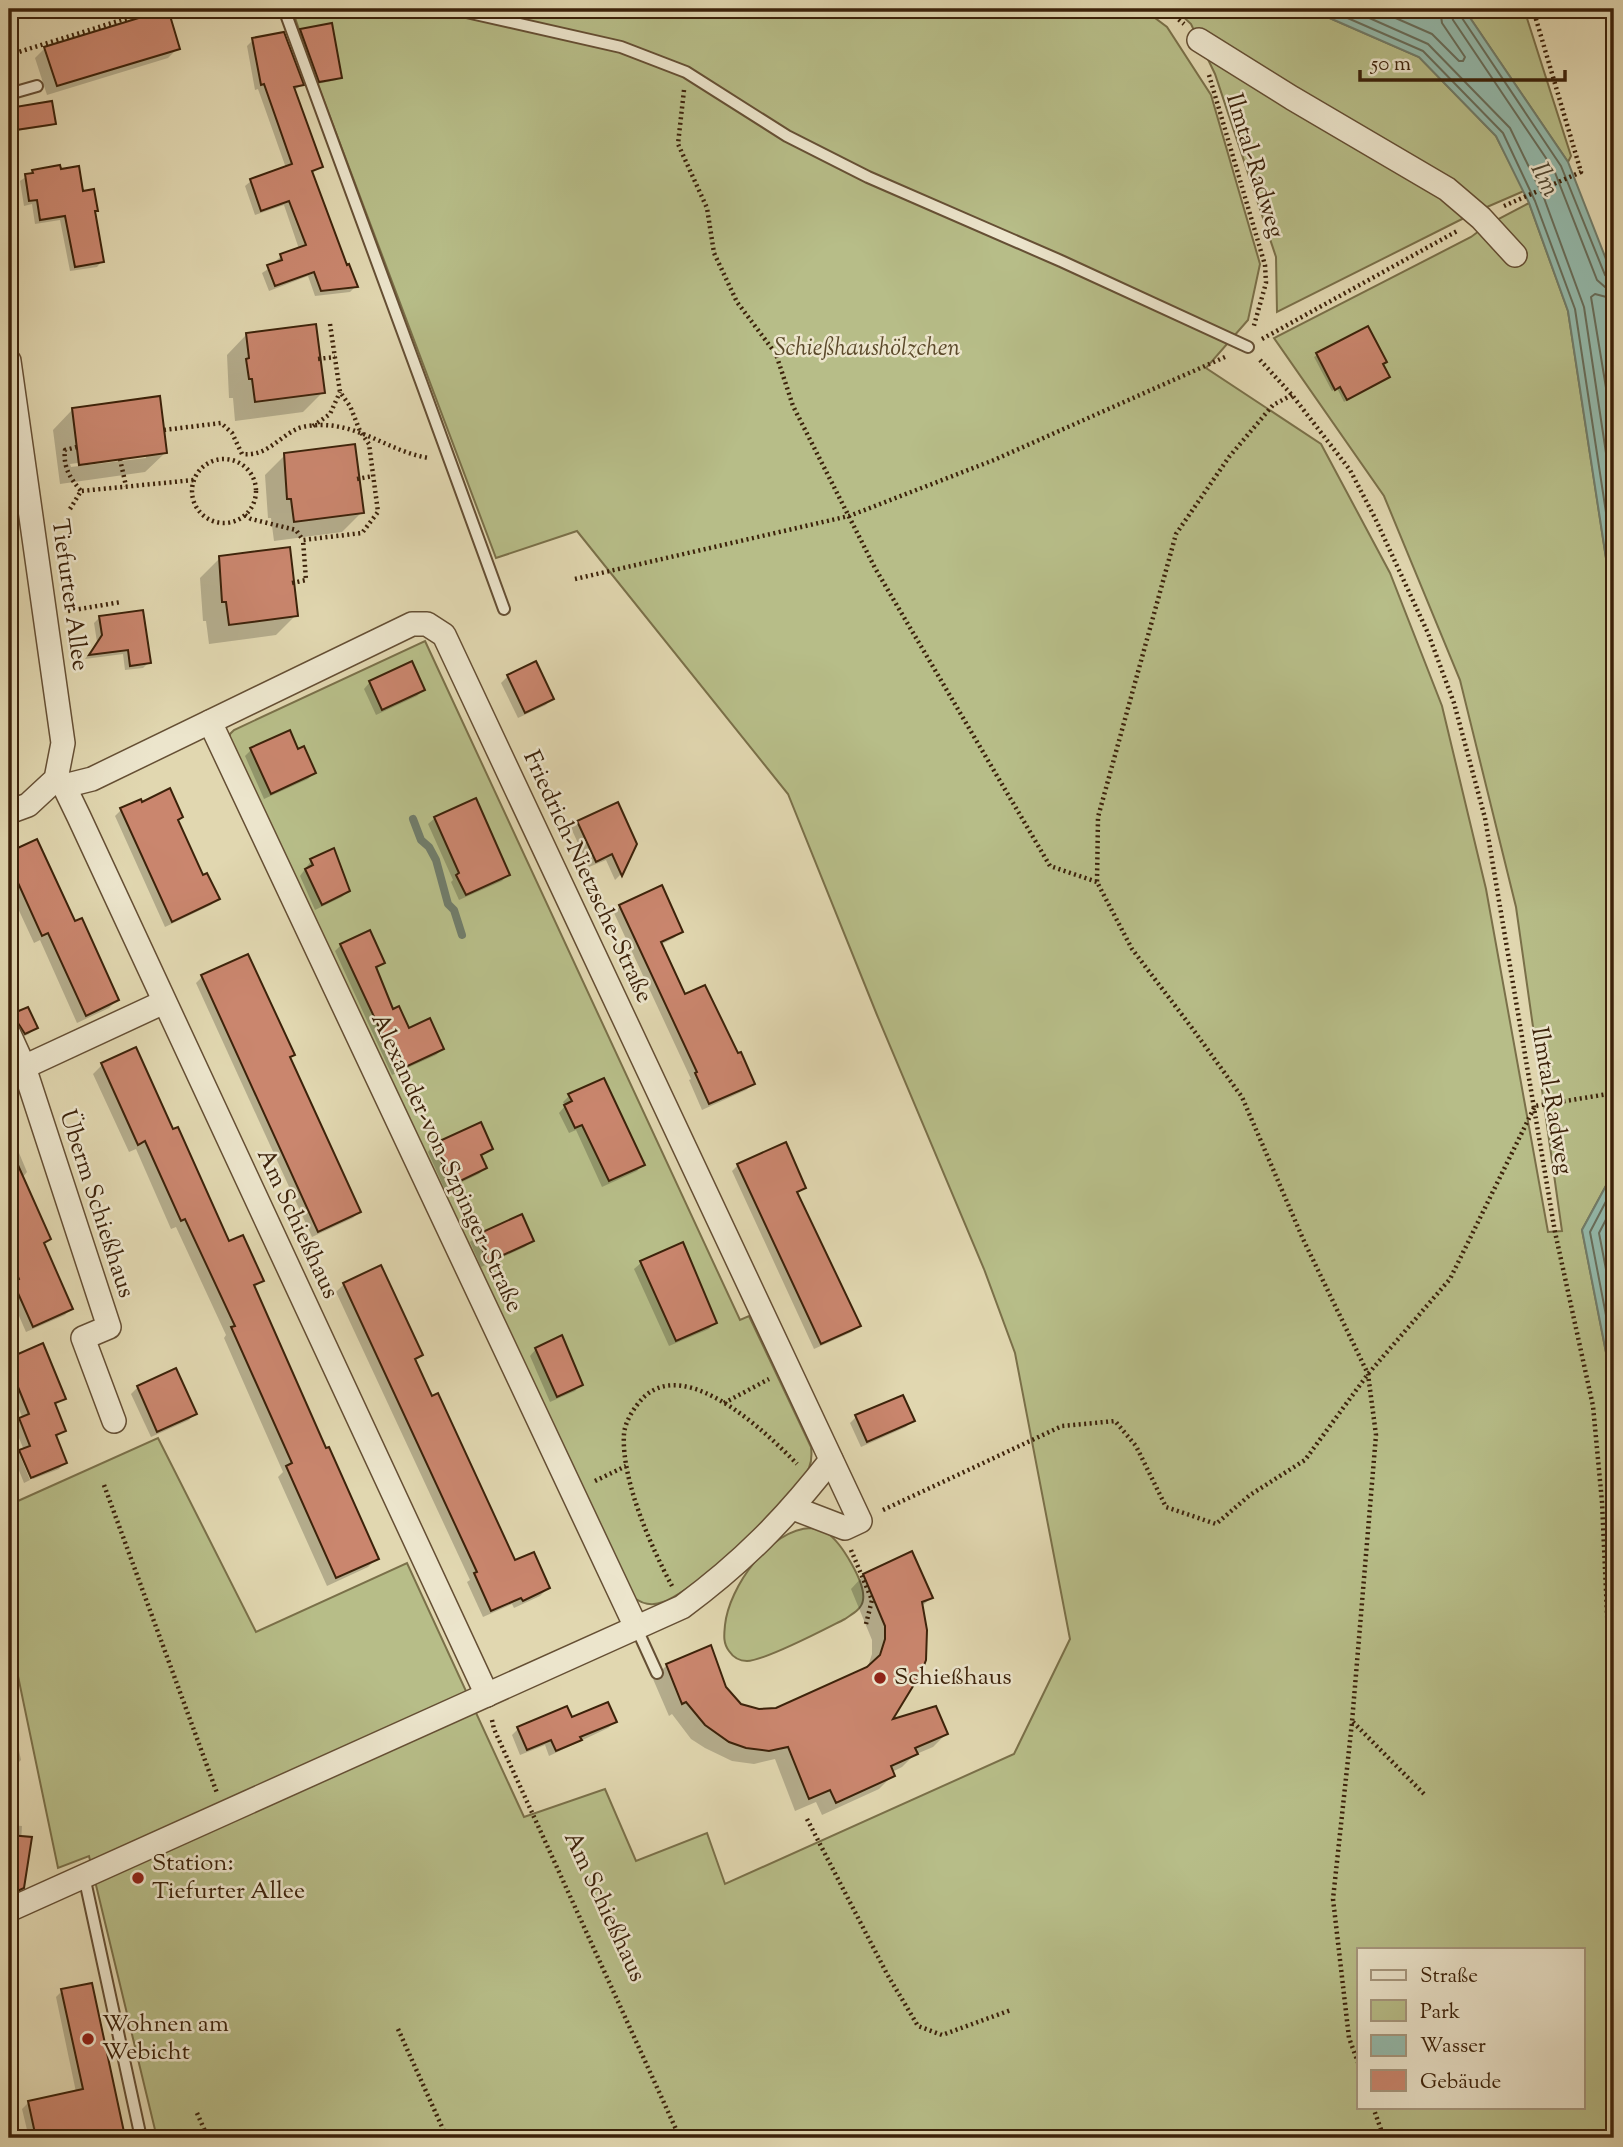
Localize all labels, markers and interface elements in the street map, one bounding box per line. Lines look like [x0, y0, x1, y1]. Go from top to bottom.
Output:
scale bar [1360, 38, 1565, 82]
text: 50 m [1370, 50, 1411, 80]
street label: Ilmtal-Radweg [1216, 90, 1292, 243]
water label: Ilm [1520, 156, 1568, 204]
park label: Schießhaushölzchen [774, 332, 960, 366]
street label: Tiefurter Allee [42, 517, 96, 673]
street label: Friedrich-Nietzsche-Straße [513, 745, 661, 1009]
street label: Alexander-von-Szpinger-Straße [362, 1008, 530, 1318]
street label: Ilmtal-Radweg [1521, 1024, 1581, 1178]
street label: Überm Schießhaus [50, 1106, 142, 1302]
street label: Am Schießhaus [247, 1143, 347, 1305]
place label: Schießhaus [894, 1661, 1012, 1695]
marker: Schießhaus [872, 1670, 888, 1686]
street label: Am Schießhaus [554, 1826, 654, 1988]
place label: Station: Tiefurter Allee [152, 1847, 305, 1909]
marker: Station: Tiefurter Allee [130, 1870, 146, 1886]
legend [1357, 1948, 1584, 2108]
text: Straße [1420, 1962, 1478, 1992]
text: Park [1420, 1998, 1461, 2028]
place label: Wohnen am Webicht [102, 2008, 229, 2070]
marker: Wohnen am Webicht [80, 2031, 96, 2047]
text: Wasser [1420, 2032, 1486, 2062]
text: Gebäude [1420, 2068, 1501, 2098]

